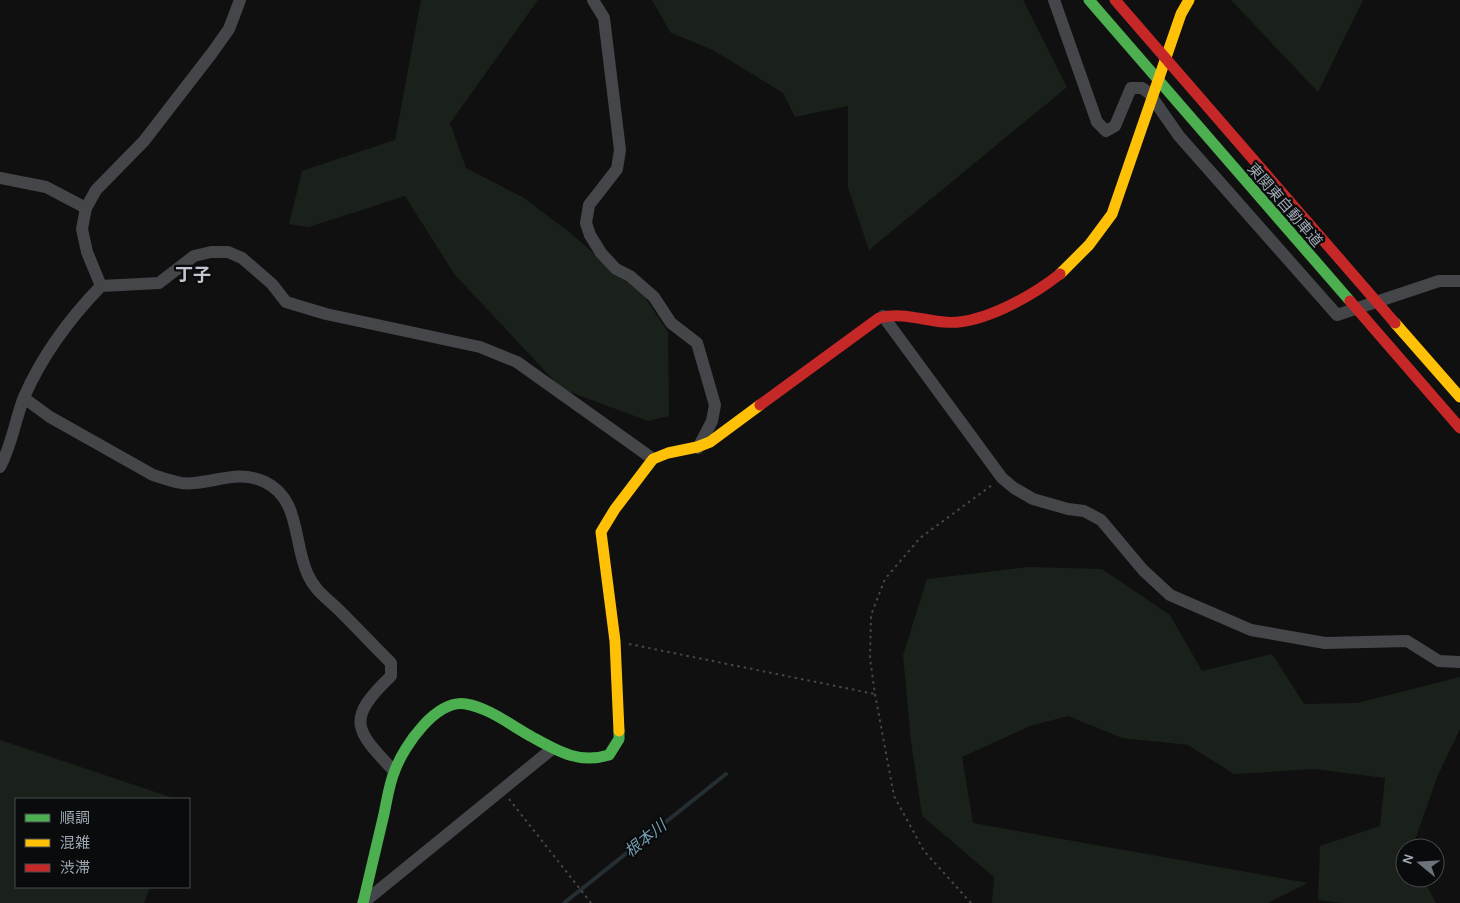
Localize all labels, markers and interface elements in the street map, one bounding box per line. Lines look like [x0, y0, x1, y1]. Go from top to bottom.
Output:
street label: 東関東自動車道 [1244, 159, 1326, 251]
district label: 丁子 [175, 264, 211, 286]
legend [15, 798, 190, 888]
text: 順調 [60, 809, 90, 827]
water label: 根本川 [621, 815, 671, 861]
text: 混雑 [60, 834, 90, 852]
north arrow [1395, 838, 1445, 888]
text: N [1398, 852, 1418, 867]
text: 渋滞 [60, 859, 90, 877]

